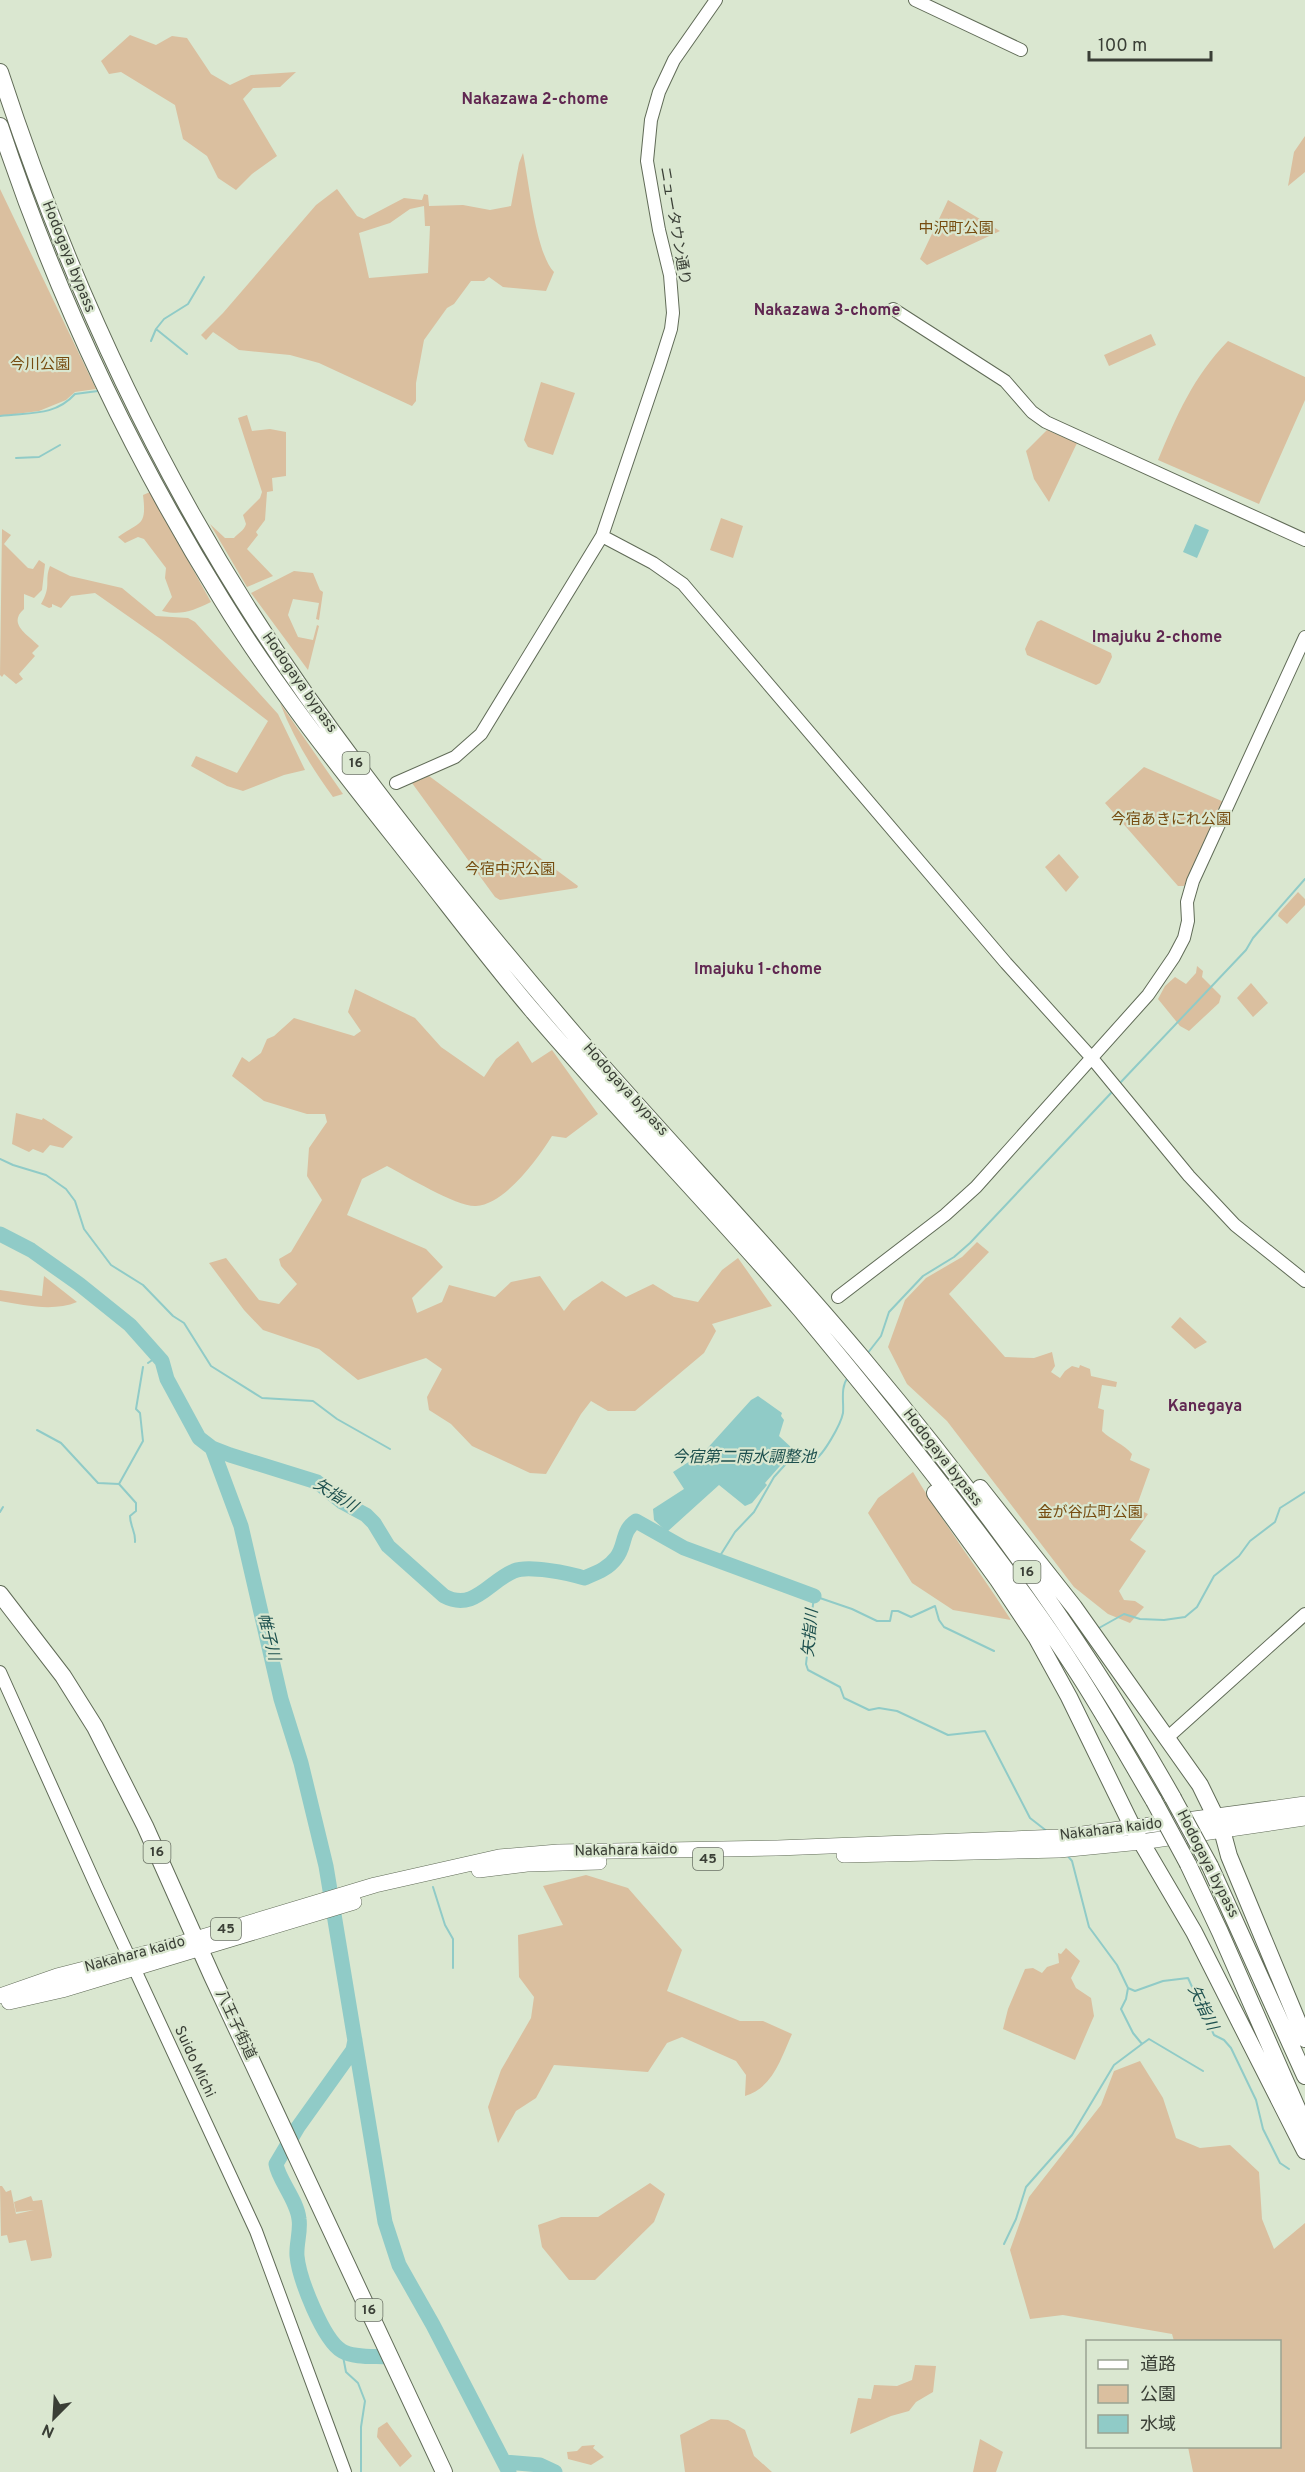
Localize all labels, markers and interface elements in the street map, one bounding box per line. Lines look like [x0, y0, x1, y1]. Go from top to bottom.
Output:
scale bar [1089, 24, 1210, 62]
text: 100 m [1098, 35, 1147, 58]
district label: Nakazawa 2-chome [462, 90, 609, 110]
street label: ニュータウン通り [654, 165, 694, 287]
street label: Hodogaya bypass [37, 198, 99, 316]
park label: 中沢町公園 [918, 220, 994, 239]
district label: Nakazawa 3-chome [754, 301, 900, 321]
park label: 今川公園 [10, 356, 70, 375]
district label: Imajuku 2-chome [1092, 628, 1222, 648]
street label: Hodogaya bypass [257, 629, 341, 737]
road number: 16 [342, 752, 370, 774]
park label: 今宿あきにれ公園 [1111, 811, 1231, 830]
park label: 今宿中沢公園 [465, 861, 555, 880]
district label: Imajuku 1-chome [694, 960, 822, 980]
street label: Hodogaya bypass [578, 1040, 672, 1140]
district label: Kanegaya [1168, 1397, 1242, 1417]
street label: Hodogaya bypass [898, 1405, 986, 1511]
water label: 今宿第二雨水調整池 [672, 1448, 818, 1468]
water label: 矢指川 [309, 1475, 362, 1518]
park label: 金が谷広町公園 [1037, 1504, 1143, 1523]
road number: 16 [1014, 1561, 1040, 1583]
water label: 矢指川 [799, 1606, 823, 1658]
water label: 帷子川 [252, 1611, 284, 1665]
street label: Hodogaya bypass [1172, 1807, 1242, 1921]
street label: Nakahara kaido [1059, 1814, 1163, 1846]
road number: 16 [144, 1841, 170, 1863]
street label: Nakahara kaido [574, 1841, 678, 1861]
road number: 45 [693, 1848, 723, 1870]
road number: 45 [211, 1918, 241, 1940]
street label: Nakahara kaido [83, 1932, 187, 1978]
water label: 矢指川 [1182, 1982, 1222, 2036]
street label: 八王子街道 [211, 1987, 259, 2063]
street label: Suido Michi [169, 2023, 219, 2101]
road number: 16 [356, 2299, 382, 2321]
legend [1086, 2340, 1281, 2448]
text: 道路 [1140, 2354, 1176, 2377]
text: 公園 [1140, 2384, 1176, 2407]
north arrow [24, 2388, 84, 2448]
text: 水域 [1140, 2414, 1176, 2437]
text: N [39, 2418, 58, 2441]

